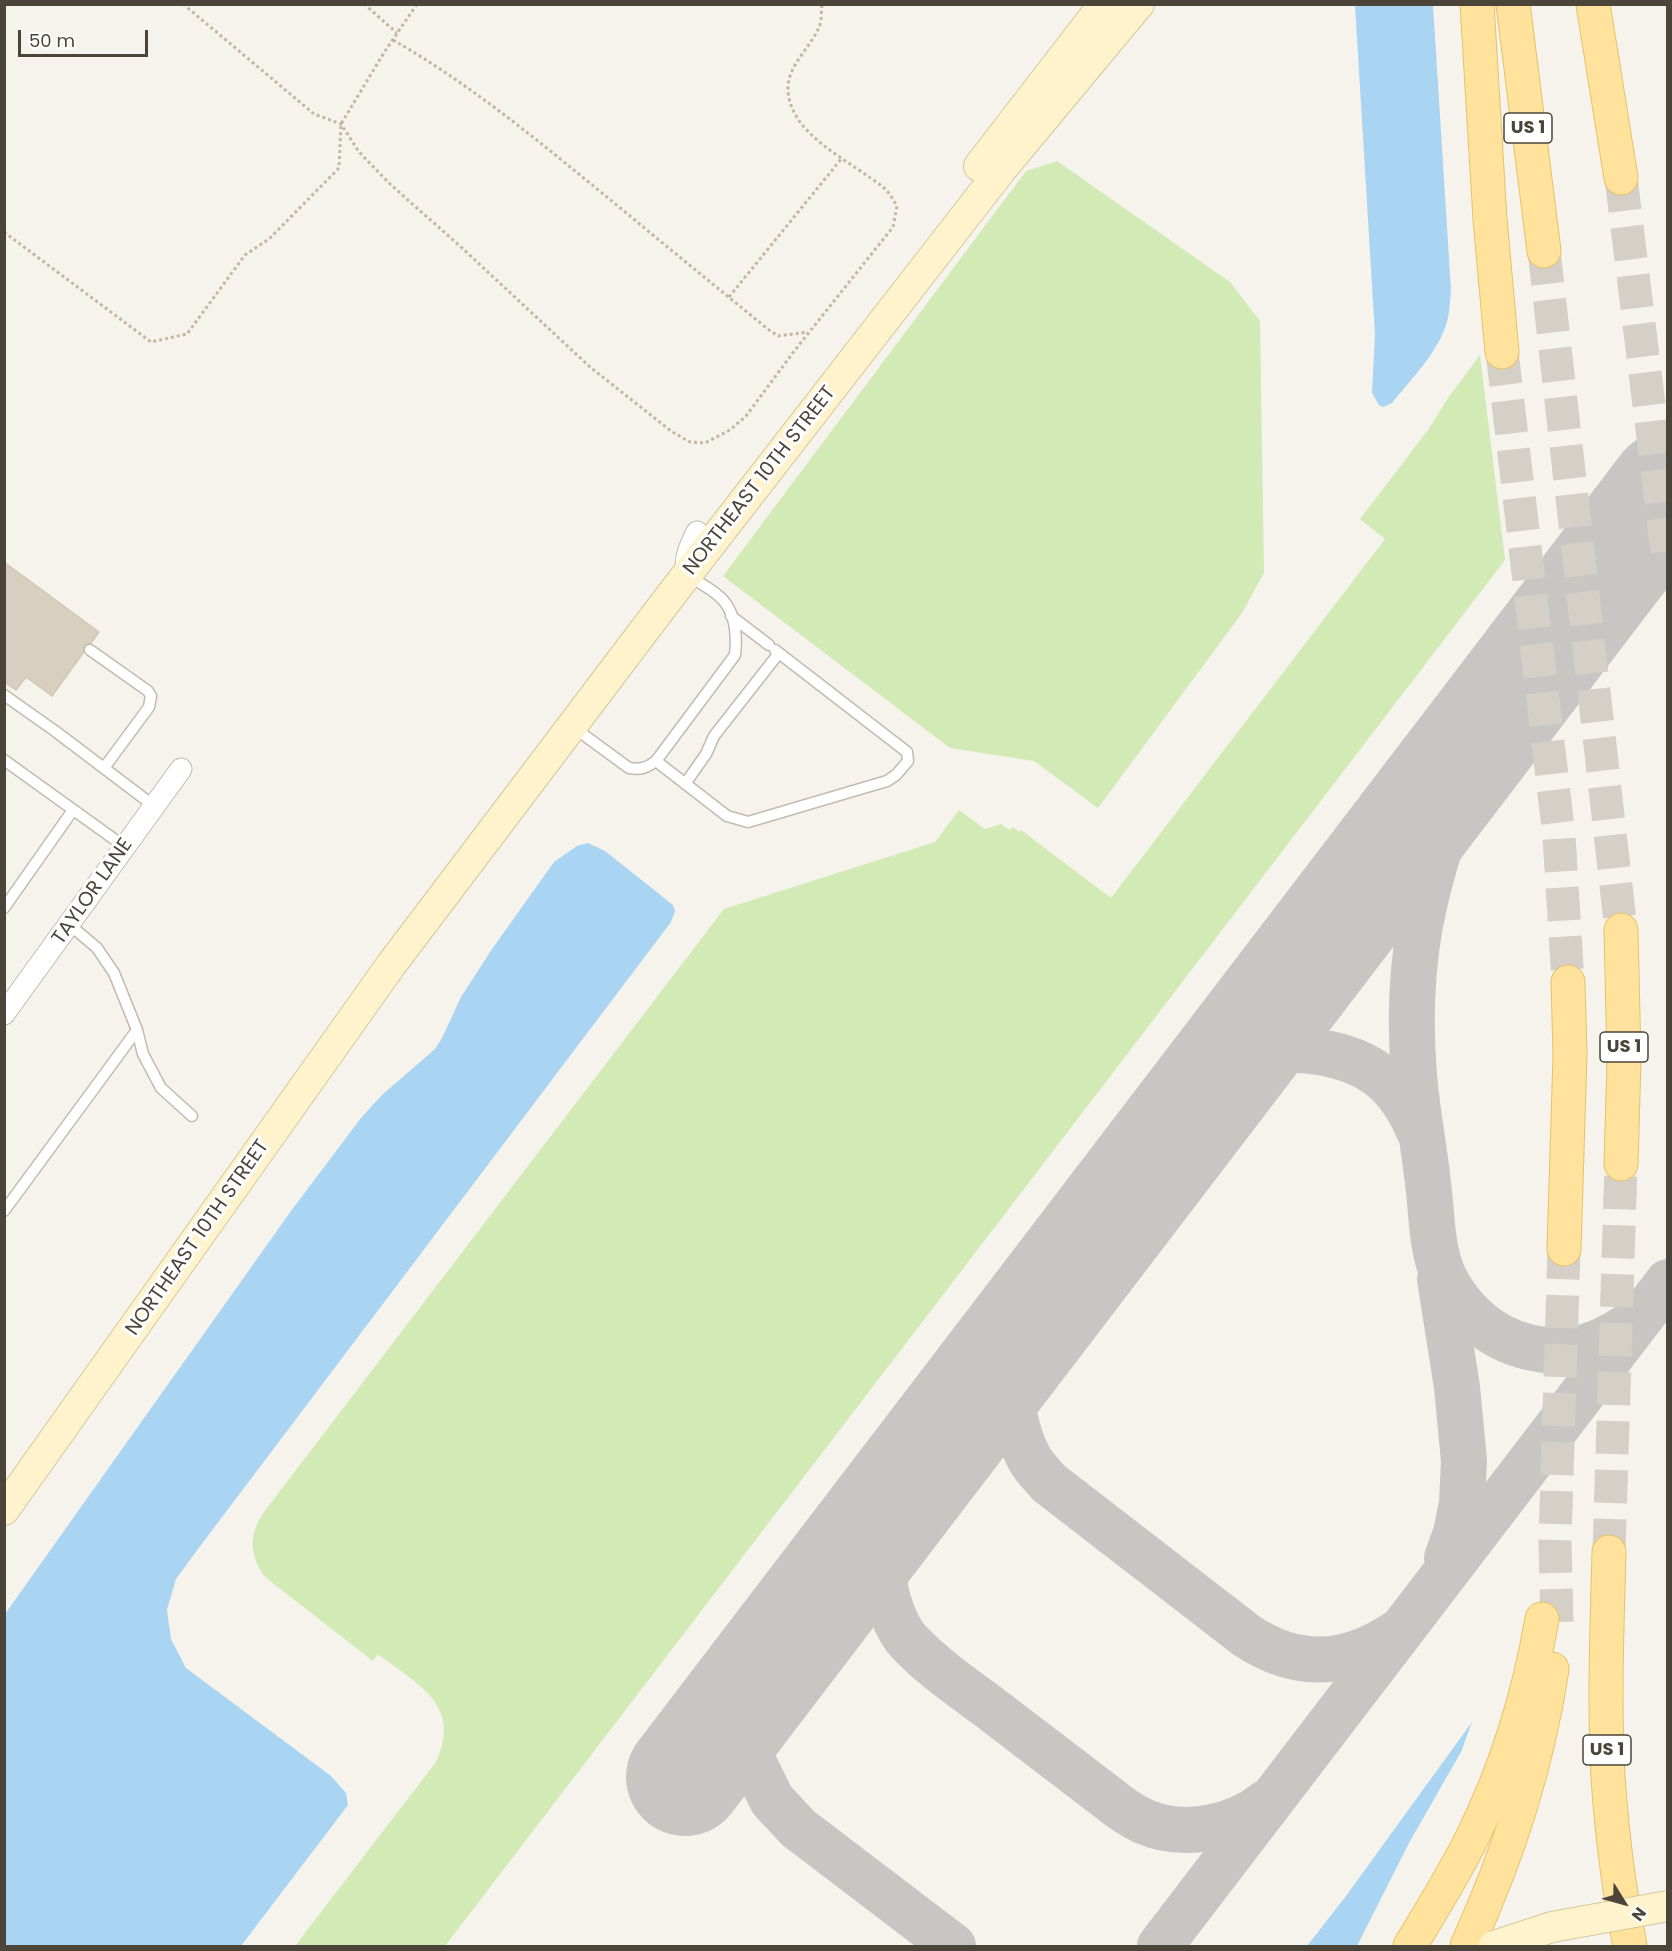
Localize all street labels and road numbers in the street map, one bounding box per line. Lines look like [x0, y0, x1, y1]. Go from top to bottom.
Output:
road number: US 1 [1504, 113, 1552, 143]
street label: NORTHEAST 10TH STREET [679, 382, 841, 580]
street label: TAYLOR LANE [48, 834, 138, 950]
road number: US 1 [1600, 1032, 1648, 1062]
street label: NORTHEAST 10TH STREET [121, 1136, 275, 1340]
road number: US 1 [1583, 1735, 1631, 1765]

